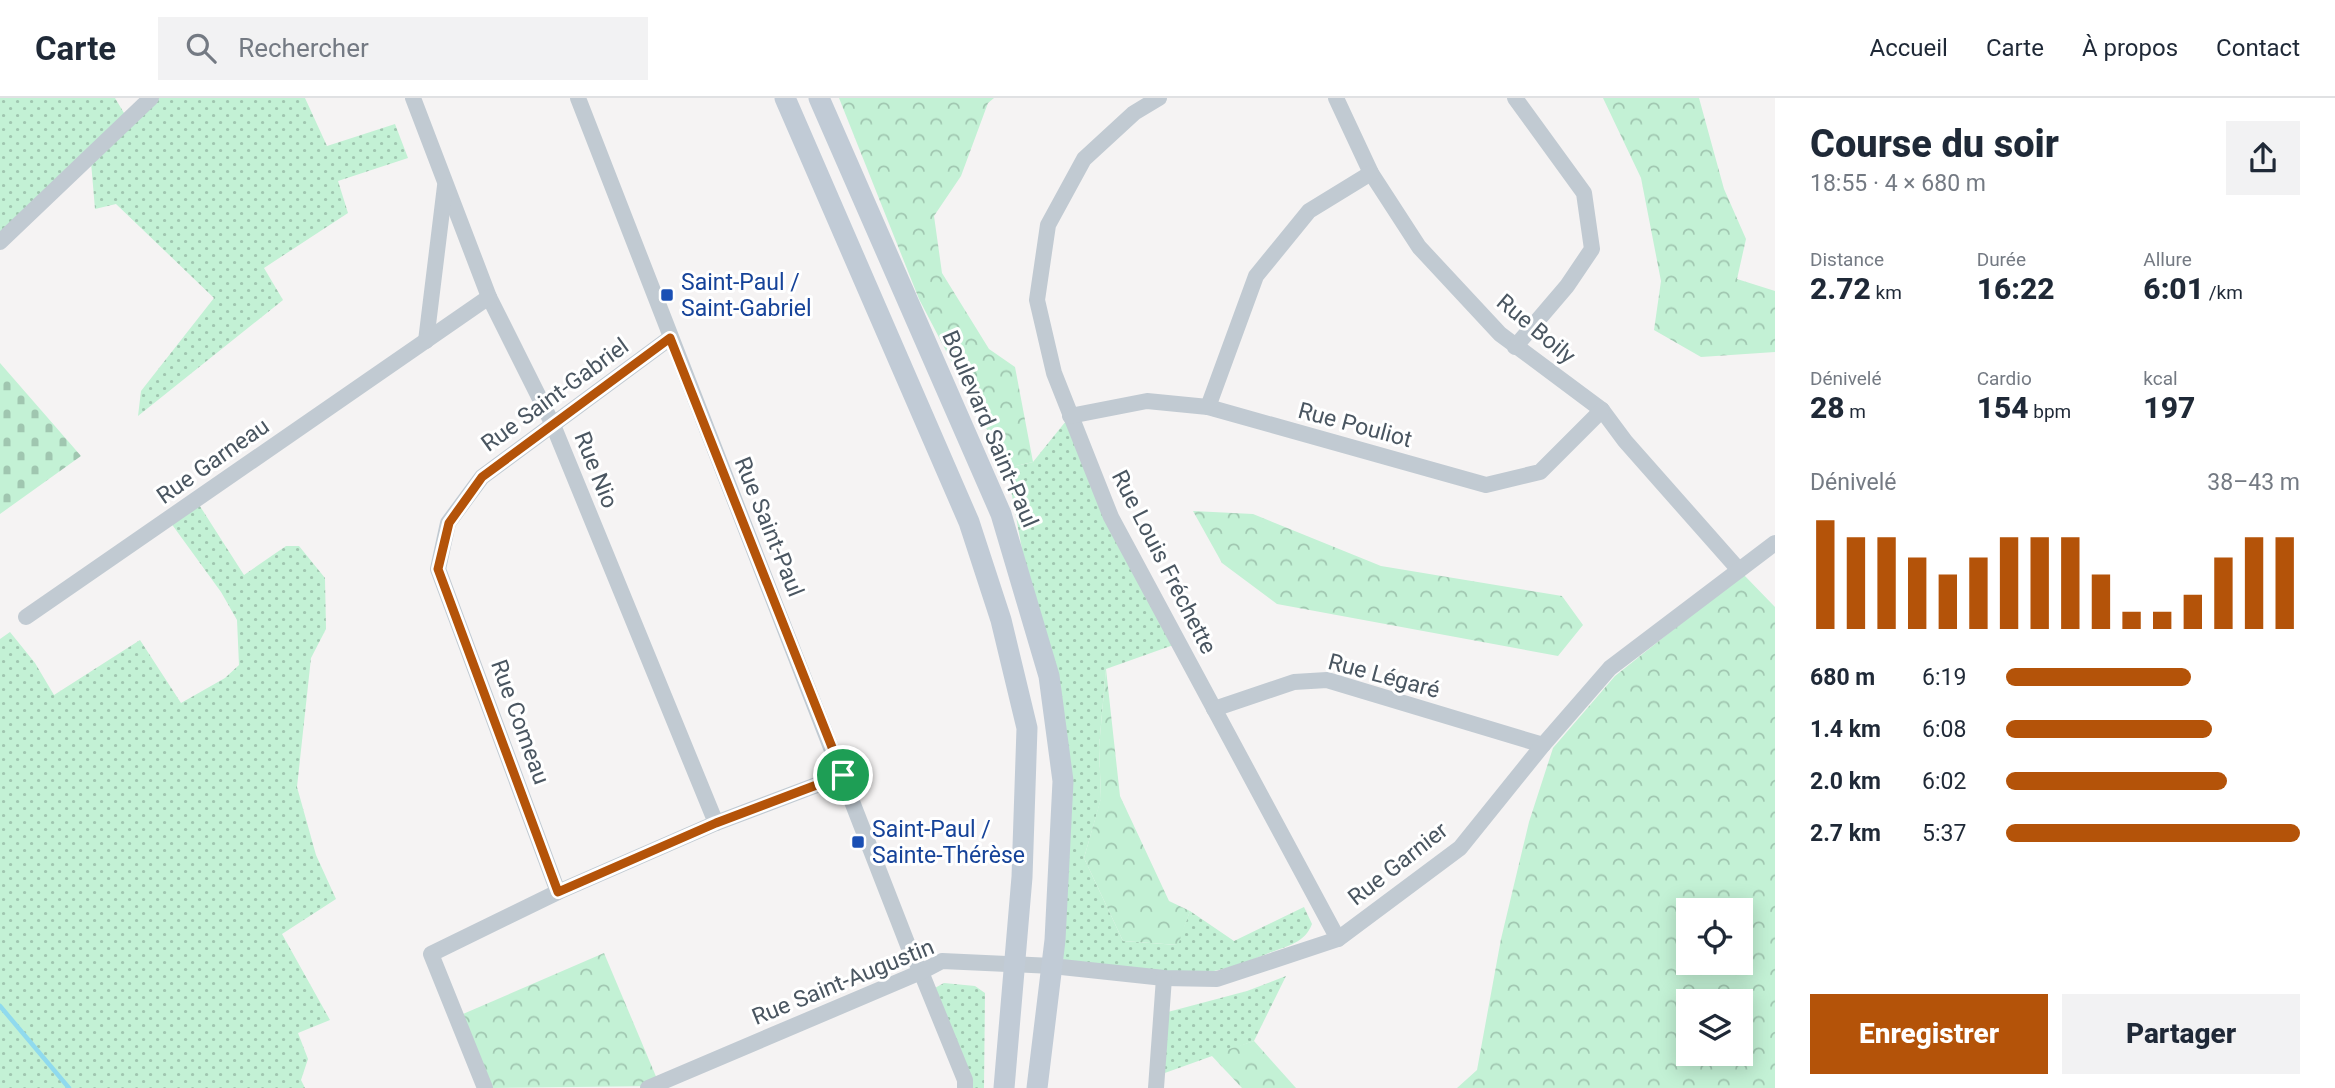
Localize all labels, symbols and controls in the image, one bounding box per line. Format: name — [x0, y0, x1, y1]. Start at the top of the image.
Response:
search box — [158, 17, 648, 80]
text: Carte — [35, 29, 116, 68]
icon: search — [182, 29, 220, 67]
text: Rechercher — [238, 33, 369, 63]
text: Accueil — [1869, 34, 1948, 62]
text: Carte — [1986, 34, 2044, 62]
text: À propos — [2082, 34, 2178, 62]
text: Contact — [2216, 34, 2300, 62]
button: share — [2226, 121, 2300, 195]
text: Course du soir — [1810, 122, 2059, 166]
text: 18:55 · 4 × 680 m — [1810, 170, 1986, 197]
text: Distance — [1810, 248, 1884, 271]
text: Durée — [1977, 248, 2026, 271]
text: Allure — [2143, 248, 2192, 271]
place label: Saint-Paul / Saint-Gabriel — [681, 269, 812, 322]
text: 2.72 — [1810, 271, 1871, 306]
text: 16:22 — [1977, 271, 2055, 306]
text: 6:01 — [2143, 271, 2204, 306]
text: km — [1871, 281, 1902, 304]
text: /km — [2204, 281, 2243, 304]
marker: Saint-Paul / Saint-Gabriel — [659, 287, 675, 303]
street label: Rue Boily — [1491, 288, 1581, 370]
street label: Boulevard Saint-Paul — [936, 327, 1044, 531]
street label: Rue Saint-Gabriel — [476, 333, 634, 457]
text: Dénivelé — [1810, 367, 1882, 390]
text: Cardio — [1977, 367, 2032, 390]
text: kcal — [2143, 367, 2178, 390]
text: 28 — [1810, 390, 1845, 425]
text: 154 — [1977, 390, 2029, 425]
text: 197 — [2143, 390, 2195, 425]
street label: Rue Pouliot — [1295, 397, 1415, 453]
text: m — [1845, 400, 1866, 423]
text: bpm — [2029, 400, 2071, 423]
street label: Rue Garneau — [152, 412, 274, 510]
street label: Rue Nio — [569, 428, 623, 512]
street label: Rue Saint-Paul — [729, 453, 809, 601]
street label: Rue Louis Fréchette — [1106, 466, 1222, 658]
text: Dénivelé — [1810, 469, 1897, 496]
text: 38–43 m — [2207, 469, 2300, 496]
street label: Rue Légaré — [1325, 648, 1443, 704]
street label: Rue Comeau — [485, 656, 555, 788]
text: 680 m — [1810, 664, 1875, 691]
text: 6:19 — [1922, 664, 1966, 691]
text: 1.4 km — [1810, 716, 1881, 743]
text: 6:08 — [1922, 716, 1966, 743]
pin — [813, 745, 873, 805]
icon: arrive — [824, 756, 862, 794]
text: 2.0 km — [1810, 768, 1881, 795]
text: 6:02 — [1922, 768, 1966, 795]
place label: Saint-Paul / Sainte-Thérèse — [872, 816, 1025, 869]
street label: Rue Garnier — [1343, 817, 1453, 911]
text: 2.7 km — [1810, 820, 1881, 847]
text: 5:37 — [1922, 820, 1966, 847]
marker: Saint-Paul / Sainte-Thérèse — [850, 834, 866, 850]
map controls — [1676, 898, 1753, 1066]
button: locate — [1676, 898, 1753, 975]
street label: Rue Saint-Augustin — [748, 933, 938, 1031]
button: layers — [1676, 989, 1753, 1066]
button: Enregistrer — [1810, 994, 2048, 1074]
button: Partager — [2062, 994, 2300, 1074]

